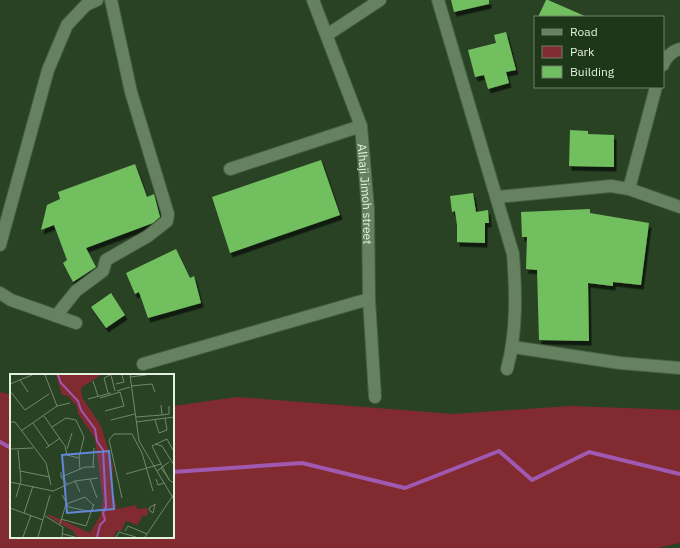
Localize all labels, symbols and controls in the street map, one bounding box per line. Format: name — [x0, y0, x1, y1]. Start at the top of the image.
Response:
legend — [534, 16, 664, 88]
text: Road — [570, 24, 598, 39]
text: Park — [570, 44, 595, 59]
text: Building — [570, 64, 615, 79]
street label: Alhaji Jimoh street — [355, 143, 376, 244]
inset map — [10, 374, 174, 538]

